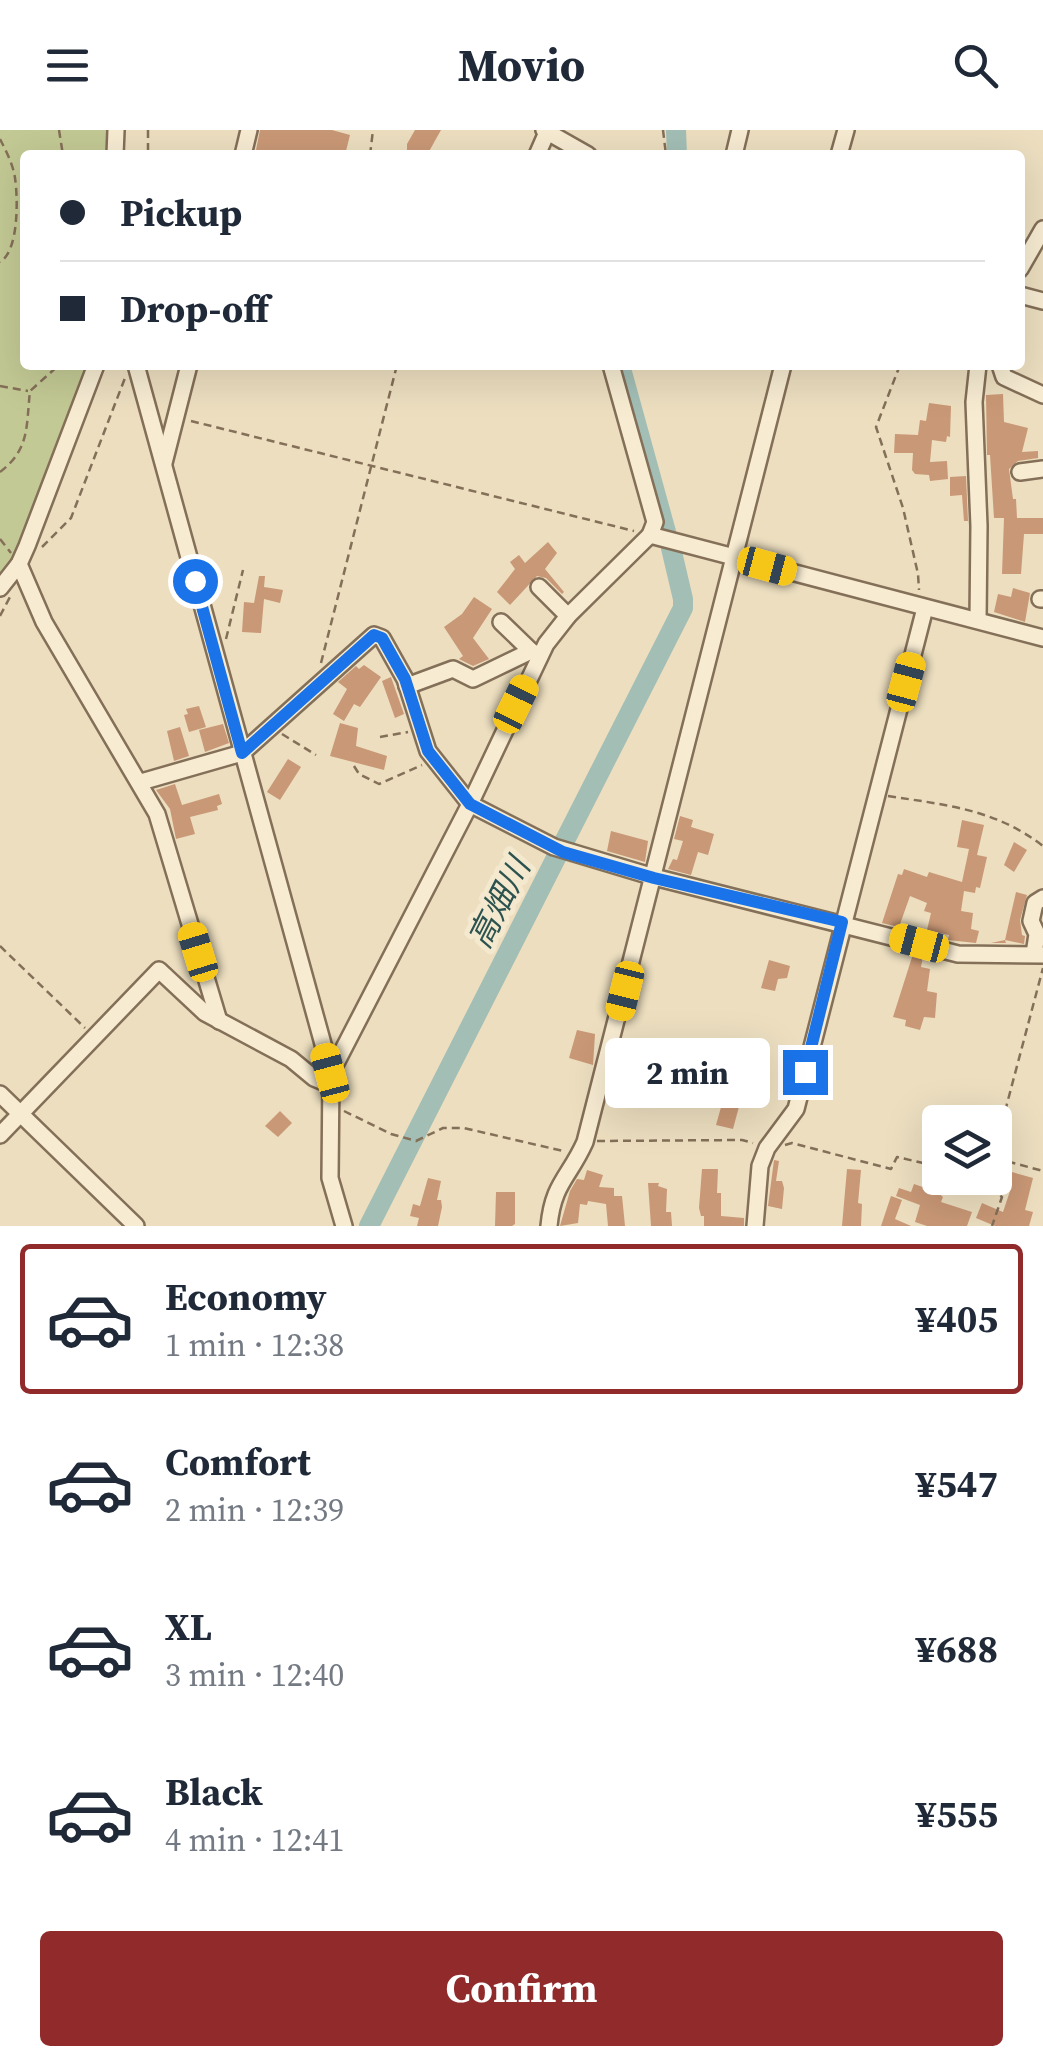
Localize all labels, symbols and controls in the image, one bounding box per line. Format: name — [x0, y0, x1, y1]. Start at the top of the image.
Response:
text: Movio — [458, 34, 585, 96]
icon: menu — [40, 38, 95, 93]
icon: search — [948, 38, 1003, 93]
text: Pickup — [120, 187, 242, 239]
text: Drop-off — [120, 283, 269, 335]
car — [734, 544, 800, 588]
route start — [173, 559, 218, 604]
car — [884, 649, 928, 715]
car — [489, 670, 543, 738]
water label: 高畑川 — [458, 848, 542, 956]
car — [175, 919, 221, 985]
car — [886, 921, 952, 965]
car — [603, 958, 647, 1024]
callout: 2 min — [605, 1037, 770, 1107]
car — [308, 1040, 352, 1106]
route end — [783, 1050, 828, 1095]
text: 2 min — [646, 1051, 729, 1095]
map controls — [922, 1105, 1012, 1195]
button: layers — [922, 1105, 1012, 1195]
text: Economy — [165, 1271, 327, 1323]
icon: car — [45, 1274, 135, 1364]
text: ¥405 — [916, 1293, 998, 1345]
text: 1 min · 12:38 — [165, 1323, 344, 1367]
text: Comfort — [165, 1436, 311, 1488]
icon: car — [45, 1439, 135, 1529]
text: ¥547 — [916, 1458, 998, 1510]
text: 2 min · 12:39 — [165, 1488, 344, 1532]
text: XL — [165, 1601, 212, 1653]
icon: car — [45, 1604, 135, 1694]
text: ¥688 — [916, 1623, 998, 1675]
text: 3 min · 12:40 — [165, 1653, 344, 1697]
text: Black — [165, 1766, 263, 1818]
icon: car — [45, 1769, 135, 1859]
text: ¥555 — [916, 1788, 998, 1840]
text: 4 min · 12:41 — [165, 1818, 344, 1862]
button: Confirm — [40, 1931, 1003, 2046]

